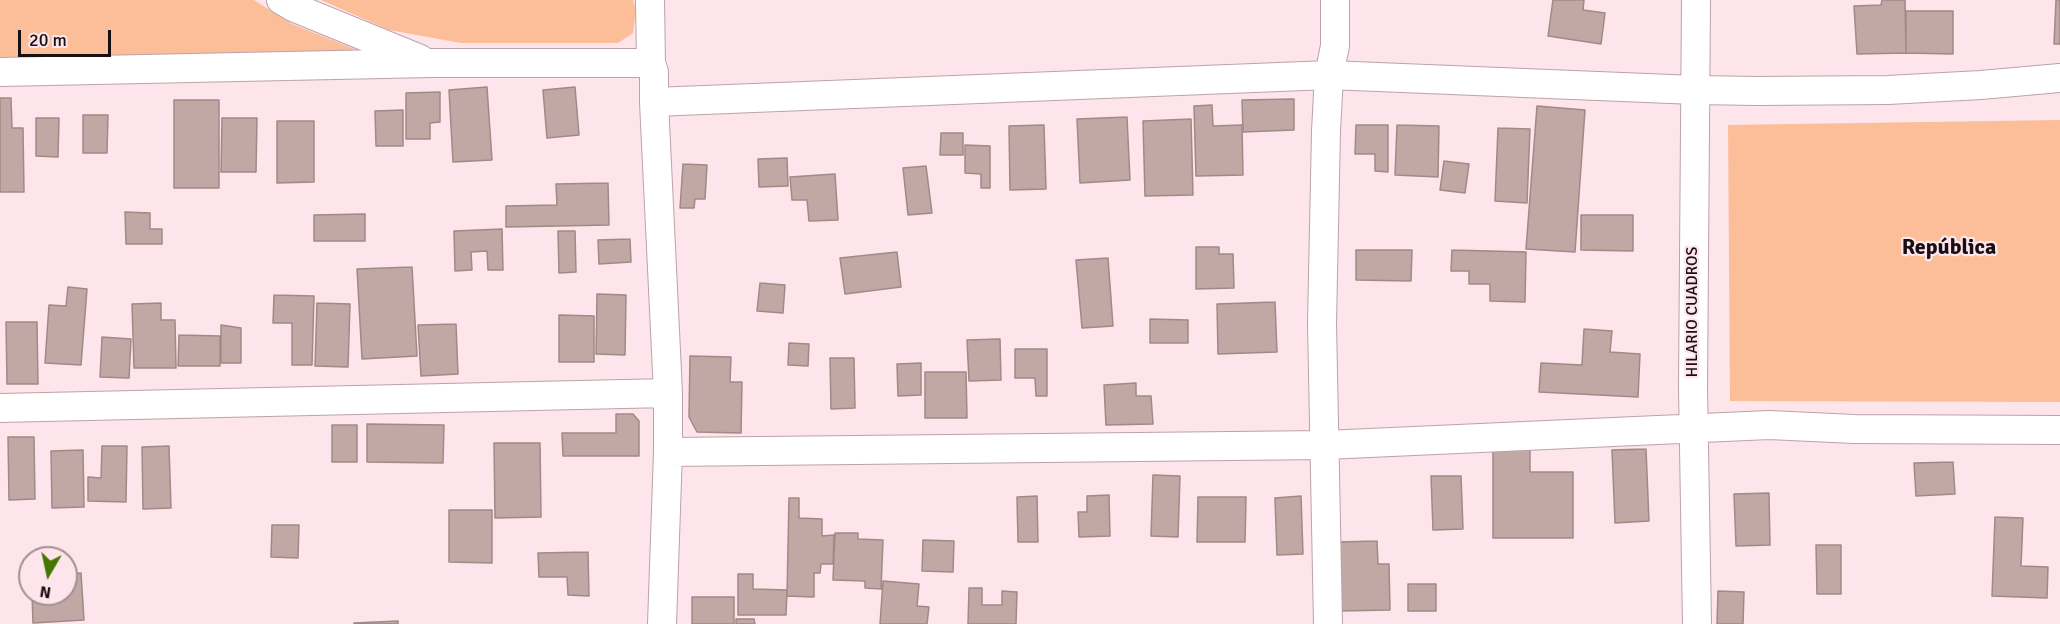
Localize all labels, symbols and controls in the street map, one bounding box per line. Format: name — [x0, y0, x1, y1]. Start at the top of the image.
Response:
scale bar — [21, 18, 114, 56]
text: 20 m — [29, 29, 67, 51]
district label: República — [1902, 235, 1996, 261]
street label: HILARIO CUADROS — [1683, 247, 1703, 377]
north arrow — [18, 546, 78, 606]
text: N — [38, 581, 53, 603]

